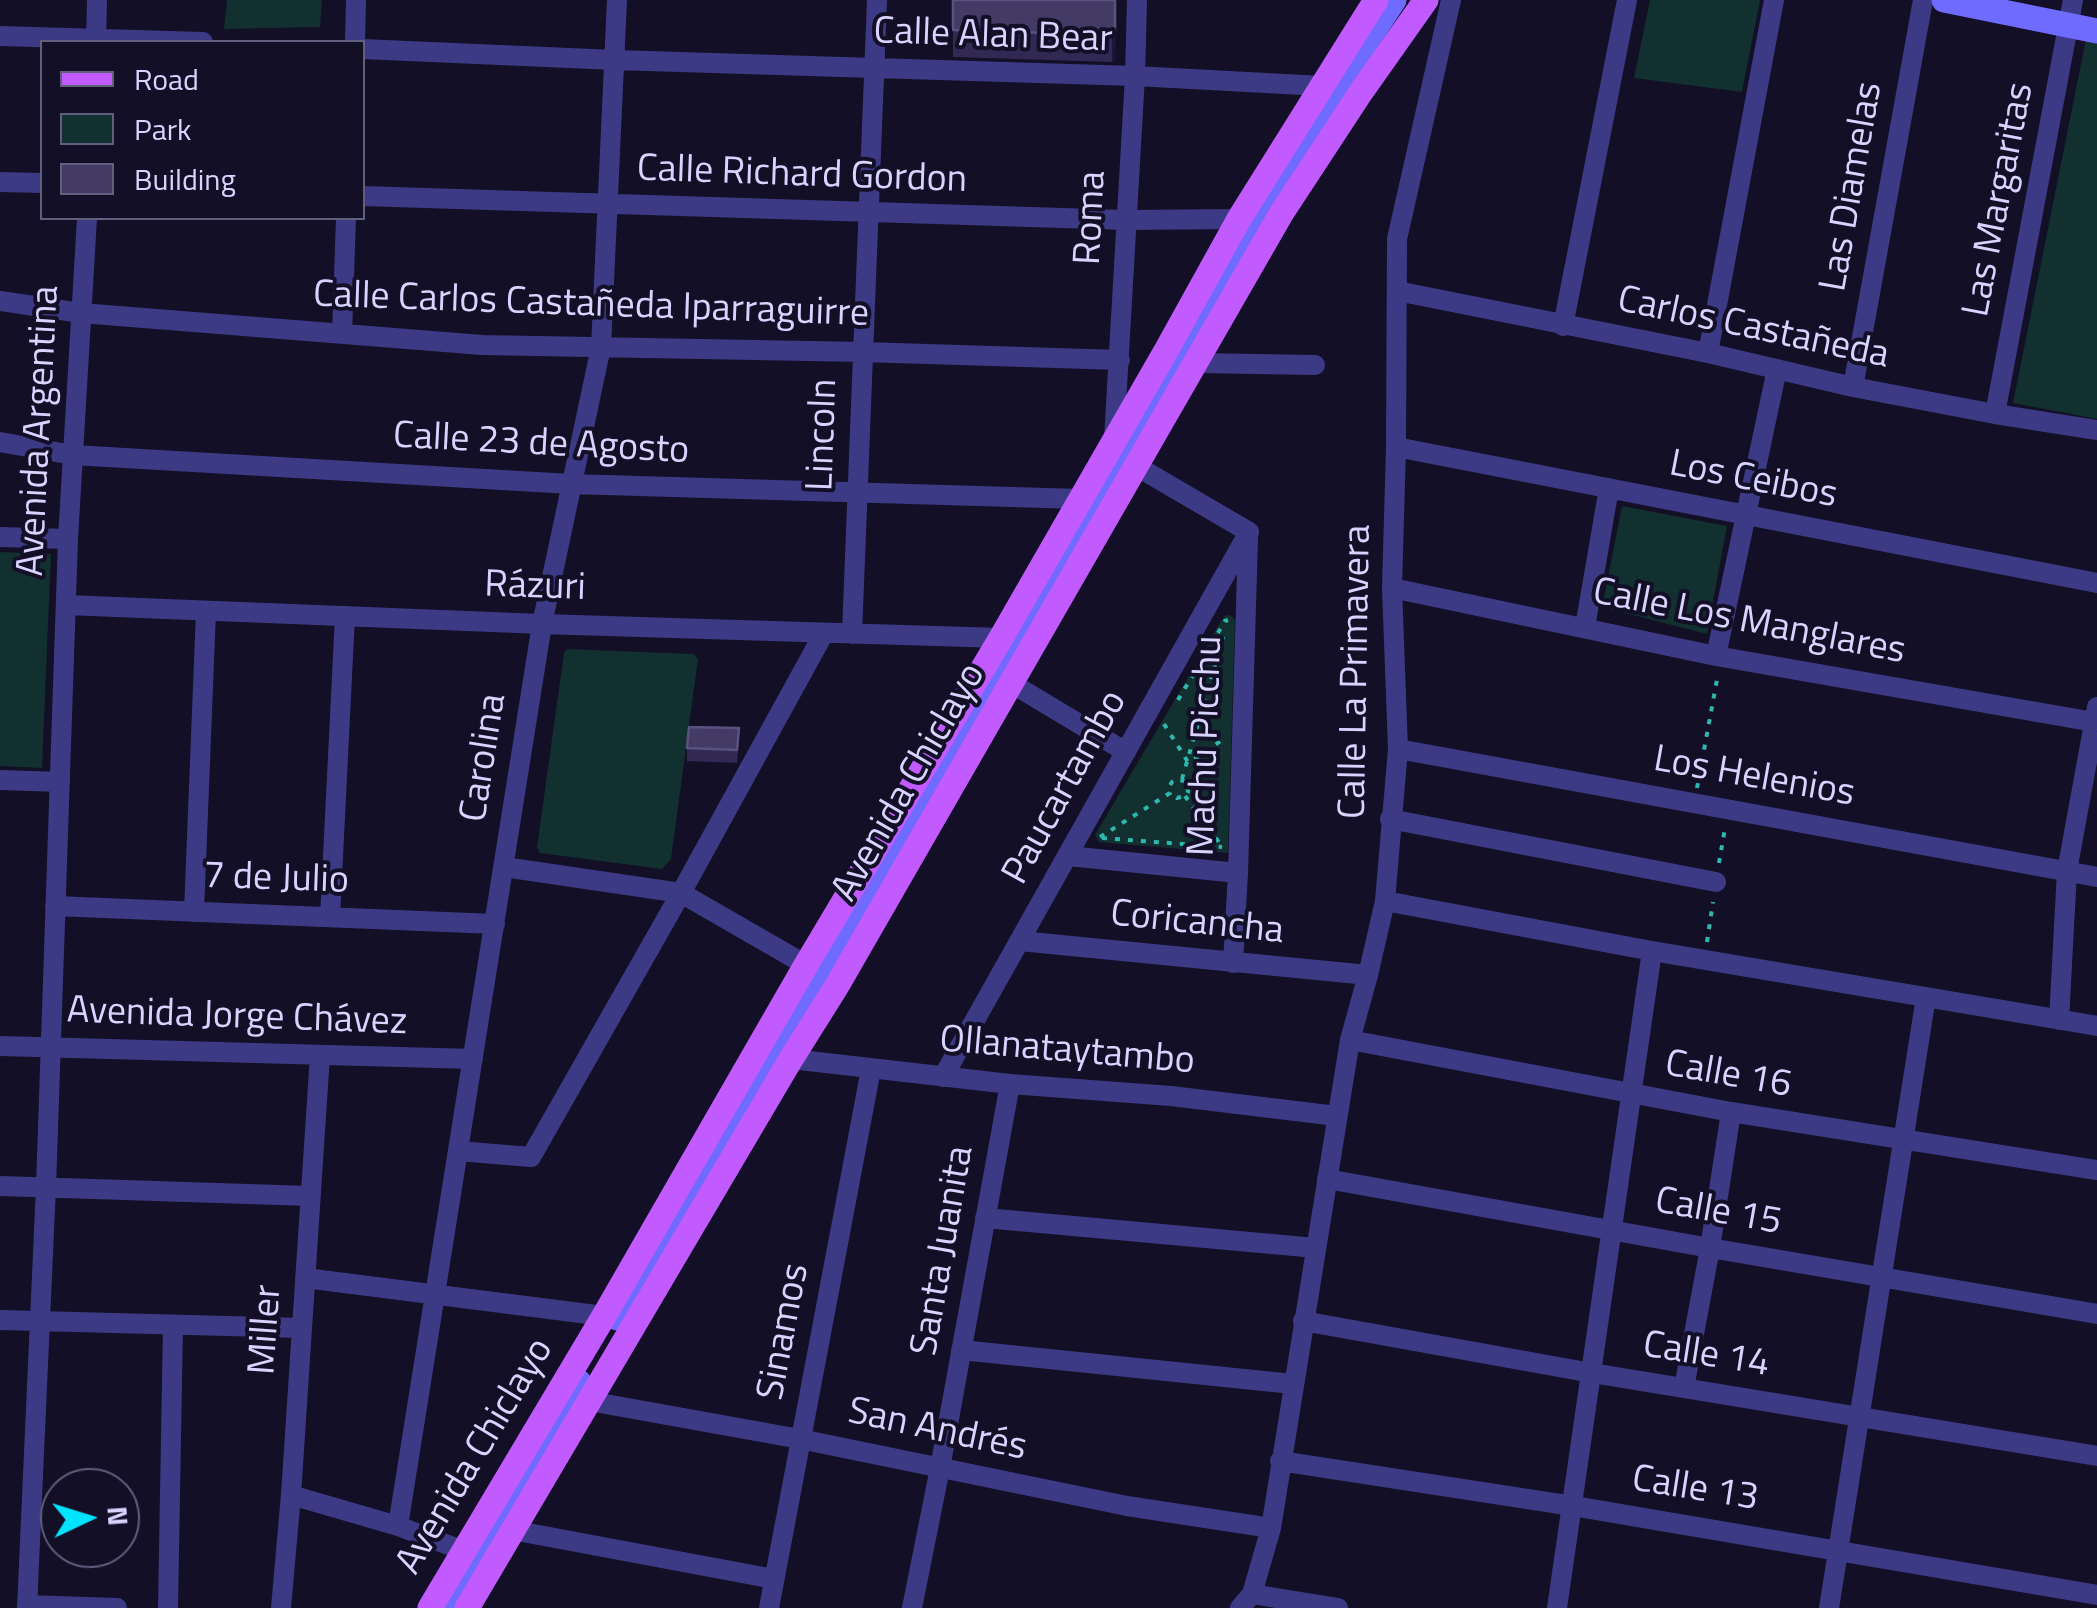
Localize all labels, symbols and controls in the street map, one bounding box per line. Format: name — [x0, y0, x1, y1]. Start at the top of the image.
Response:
street label: Calle Alan Bear — [873, 10, 1113, 64]
legend — [40, 40, 365, 220]
text: Road — [134, 56, 199, 102]
street label: Las Diamelas — [1812, 79, 1894, 295]
street label: Las Margaritas — [1955, 79, 2045, 321]
text: Park — [134, 106, 191, 152]
street label: Calle Richard Gordon — [636, 147, 968, 205]
text: Building — [134, 156, 236, 202]
street label: Roma — [1067, 170, 1117, 266]
street label: Calle Carlos Castañeda Iparraguirre — [312, 274, 870, 338]
street label: Carlos Castañeda — [1613, 278, 1893, 380]
street label: Avenida Argentina — [10, 285, 70, 577]
street label: Lincoln — [799, 378, 849, 492]
street label: Calle 23 de Agosto — [392, 414, 690, 476]
street label: Los Ceibos — [1665, 442, 1841, 520]
street label: Calle La Primavera — [1332, 524, 1382, 820]
street label: Rázuri — [484, 563, 586, 613]
street label: Calle Los Manglares — [1589, 570, 1909, 676]
street label: Machu Picchu — [1180, 635, 1234, 857]
street label: Avenida Chiclayo — [824, 656, 996, 910]
street label: Paucartambo — [994, 683, 1138, 893]
street label: Carolina — [452, 691, 518, 825]
street label: Los Helenios — [1650, 738, 1858, 818]
street label: 7 de Julio — [202, 855, 350, 905]
street label: Coricancha — [1108, 892, 1286, 956]
street label: Avenida Jorge Chávez — [66, 989, 408, 1047]
street label: Ollanataytambo — [938, 1018, 1196, 1086]
street label: Calle 16 — [1661, 1042, 1795, 1110]
street label: Santa Juanita — [903, 1143, 985, 1359]
street label: Calle 15 — [1651, 1179, 1785, 1247]
street label: Sinamos — [749, 1260, 821, 1404]
street label: Miller — [241, 1283, 293, 1377]
street label: Calle 14 — [1640, 1324, 1772, 1388]
street label: Avenida Chiclayo — [388, 1331, 564, 1583]
street label: San Andrés — [844, 1390, 1030, 1472]
street label: Calle 13 — [1629, 1458, 1761, 1522]
north arrow — [40, 1468, 140, 1568]
text: N — [96, 1505, 141, 1527]

